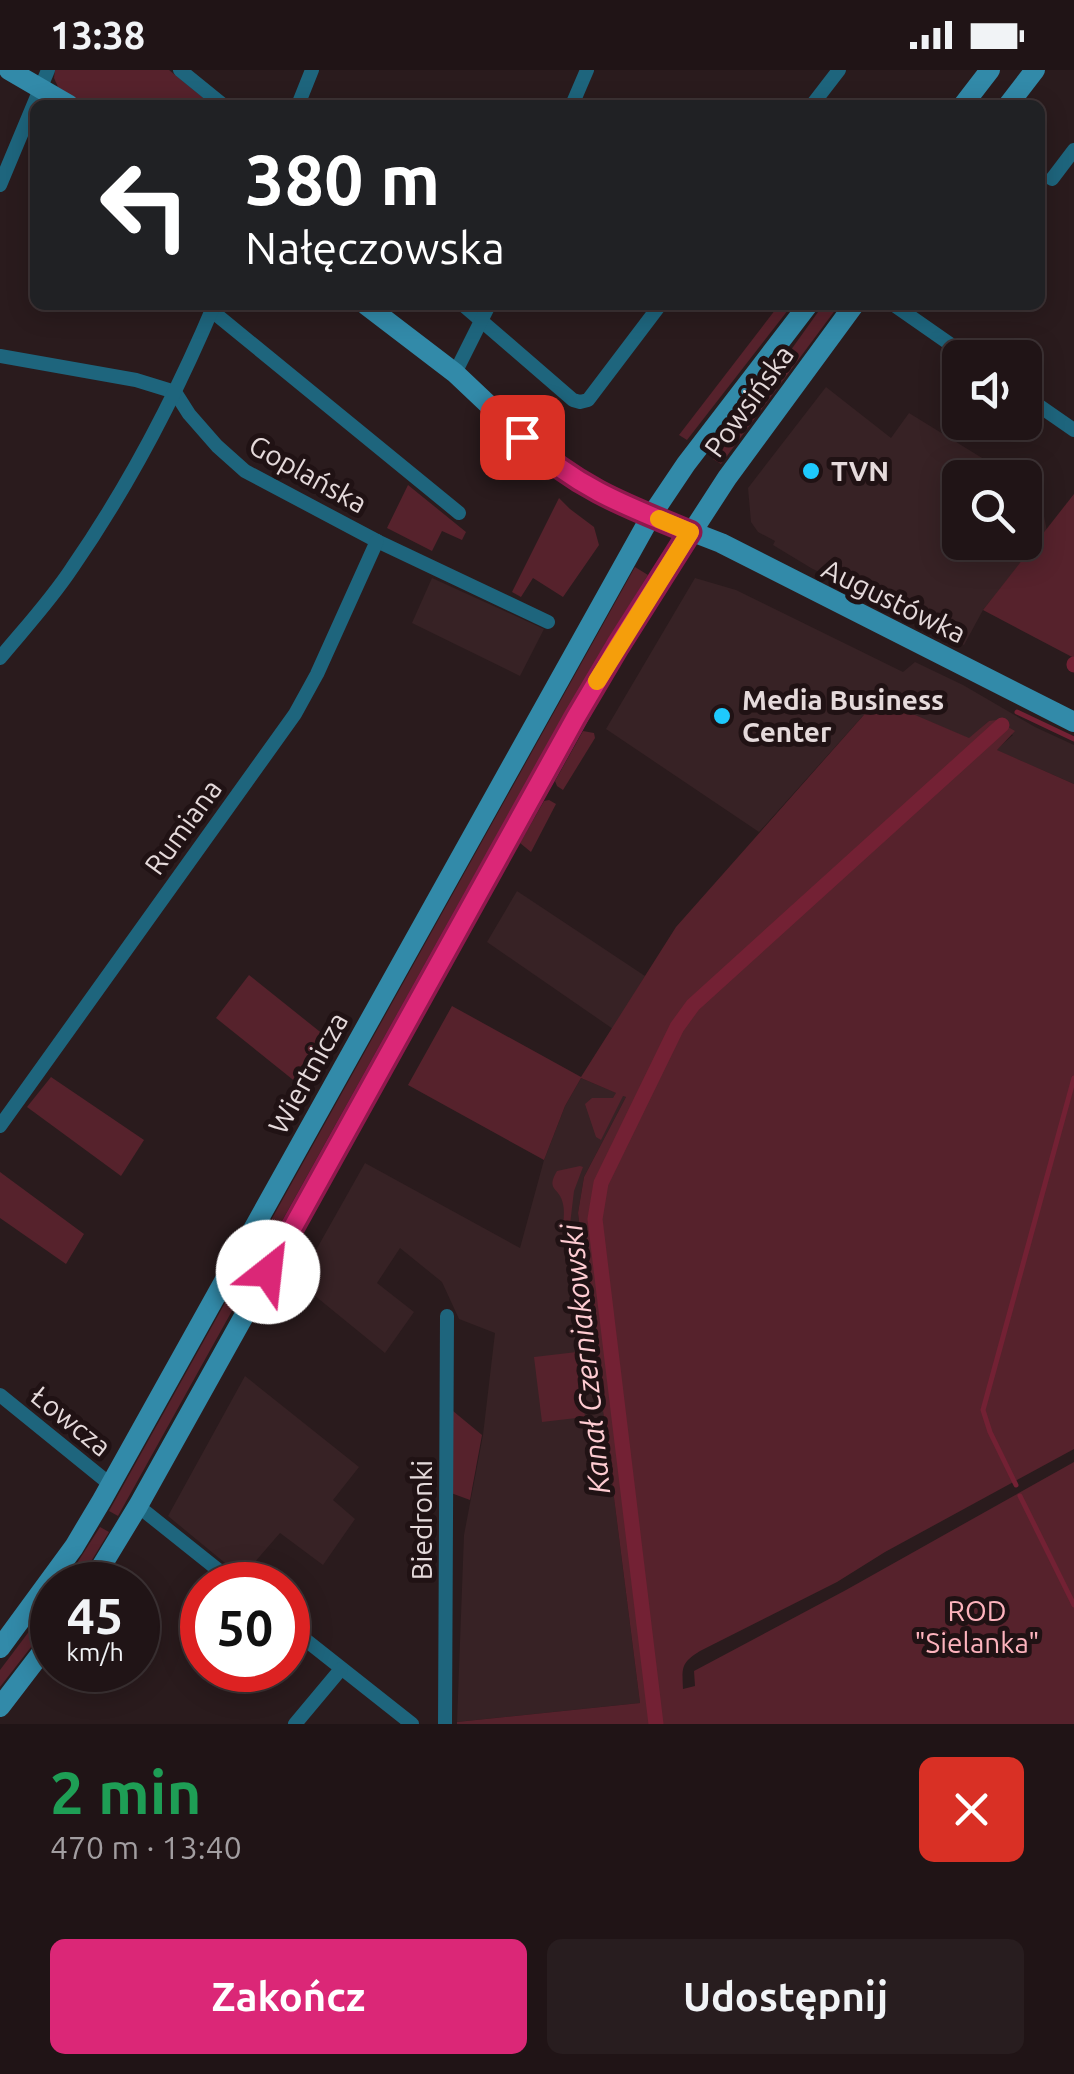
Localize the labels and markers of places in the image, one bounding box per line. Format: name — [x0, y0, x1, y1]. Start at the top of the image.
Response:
pin — [480, 395, 565, 480]
place label: TVN — [831, 455, 889, 486]
marker: TVN — [800, 460, 822, 482]
place label: Media Business Center — [742, 684, 944, 747]
marker: Media Business Center — [711, 705, 733, 727]

